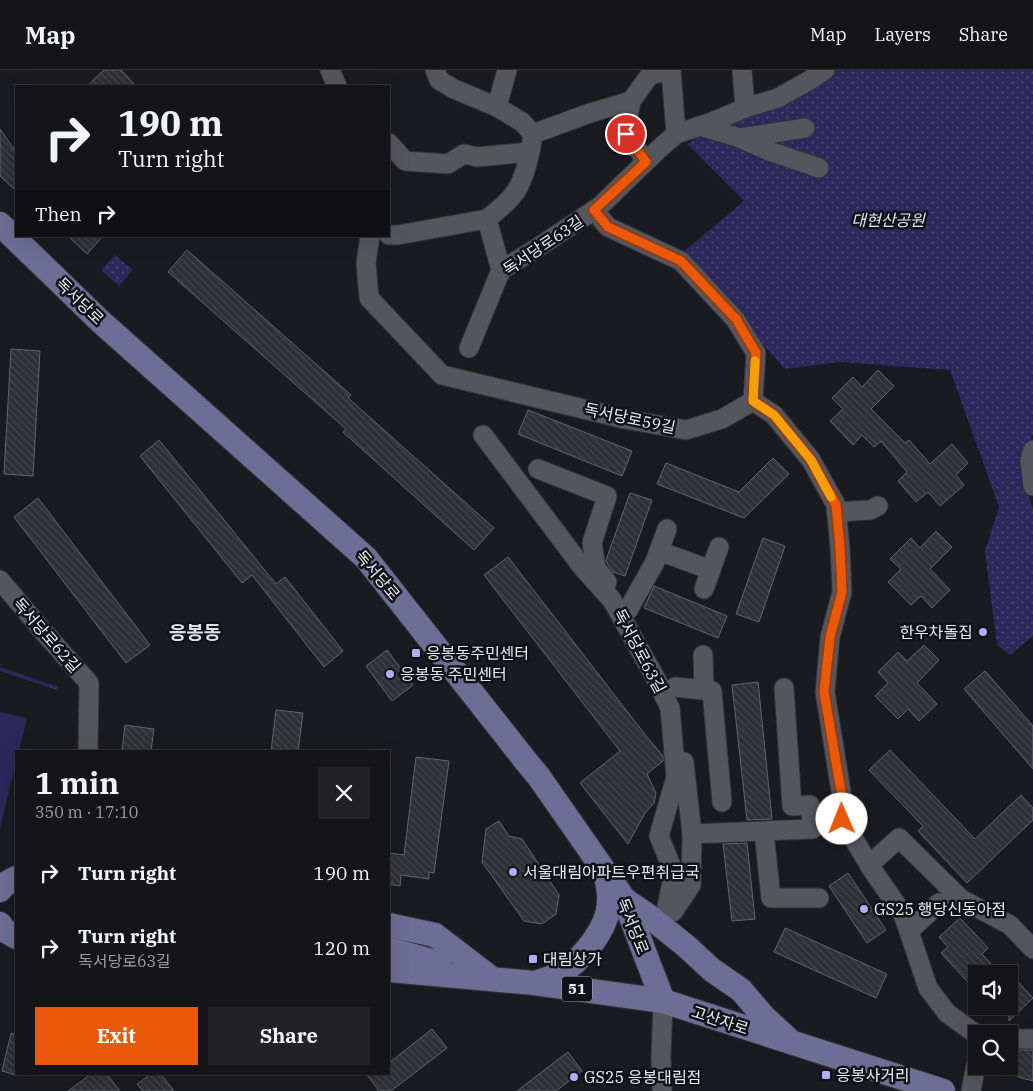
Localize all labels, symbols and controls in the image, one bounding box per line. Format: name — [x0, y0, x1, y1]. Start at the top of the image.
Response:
text: Map — [25, 19, 75, 51]
text: Map — [810, 23, 847, 46]
text: Layers — [875, 23, 931, 46]
text: Share — [959, 23, 1008, 46]
text: 190 m — [118, 100, 223, 146]
icon: right — [35, 105, 100, 170]
pin — [605, 113, 647, 155]
icon: arrive — [612, 120, 640, 148]
text: Turn right — [118, 144, 225, 173]
icon: right — [92, 200, 120, 228]
text: Then — [35, 202, 82, 226]
park label: 대현산공원 — [851, 210, 926, 230]
street label: 독서당로63길 — [499, 211, 587, 279]
street label: 독서당로 — [52, 273, 108, 329]
street label: 독서당로59길 — [583, 399, 677, 437]
street label: 독서당로 — [351, 546, 405, 604]
street label: 독서당로62길 — [9, 593, 85, 677]
street label: 독서당로63길 — [609, 605, 671, 697]
district label: 응봉동 — [169, 620, 221, 644]
place label: 한우차돌집 — [899, 622, 973, 642]
marker: 한우차돌집 — [977, 626, 989, 638]
place label: 응봉동주민센터 — [426, 643, 529, 663]
marker: 응봉동주민센터 — [410, 647, 422, 659]
place label: 응봉동 주민센터 — [400, 664, 507, 684]
marker: 응봉동 주민센터 — [384, 668, 396, 680]
text: 1 min — [35, 763, 119, 802]
button: close — [318, 767, 370, 819]
position arrow — [815, 792, 867, 844]
text: 350 m · 17:10 — [35, 802, 138, 822]
icon: right — [35, 859, 63, 887]
text: Turn right — [78, 861, 176, 885]
text: 190 m — [313, 861, 370, 885]
place label: 서울대림아파트우편취급국 — [523, 862, 700, 882]
marker: 서울대림아파트우편취급국 — [507, 866, 519, 878]
street label: 독서당로 — [613, 895, 653, 957]
place label: GS25 행당신동아점 — [874, 899, 1006, 919]
marker: GS25 행당신동아점 — [858, 903, 870, 915]
text: Turn right — [78, 924, 176, 948]
icon: right — [35, 934, 63, 962]
text: 120 m — [313, 936, 370, 960]
place label: 대림상가 — [543, 949, 602, 969]
text: 독서당로63길 — [78, 951, 171, 971]
marker: 대림상가 — [527, 953, 539, 965]
map controls — [968, 965, 1018, 1075]
button: sound — [968, 965, 1018, 1015]
road number: 51 — [562, 976, 592, 1002]
street label: 고산자로 — [689, 1001, 751, 1039]
button: Exit — [35, 1007, 198, 1065]
button: Share — [208, 1007, 370, 1065]
button: search — [968, 1025, 1018, 1075]
place label: 응봉사거리 — [836, 1065, 910, 1085]
place label: GS25 응봉대림점 — [584, 1067, 701, 1087]
marker: 응봉사거리 — [820, 1069, 832, 1081]
marker: GS25 응봉대림점 — [568, 1071, 580, 1083]

